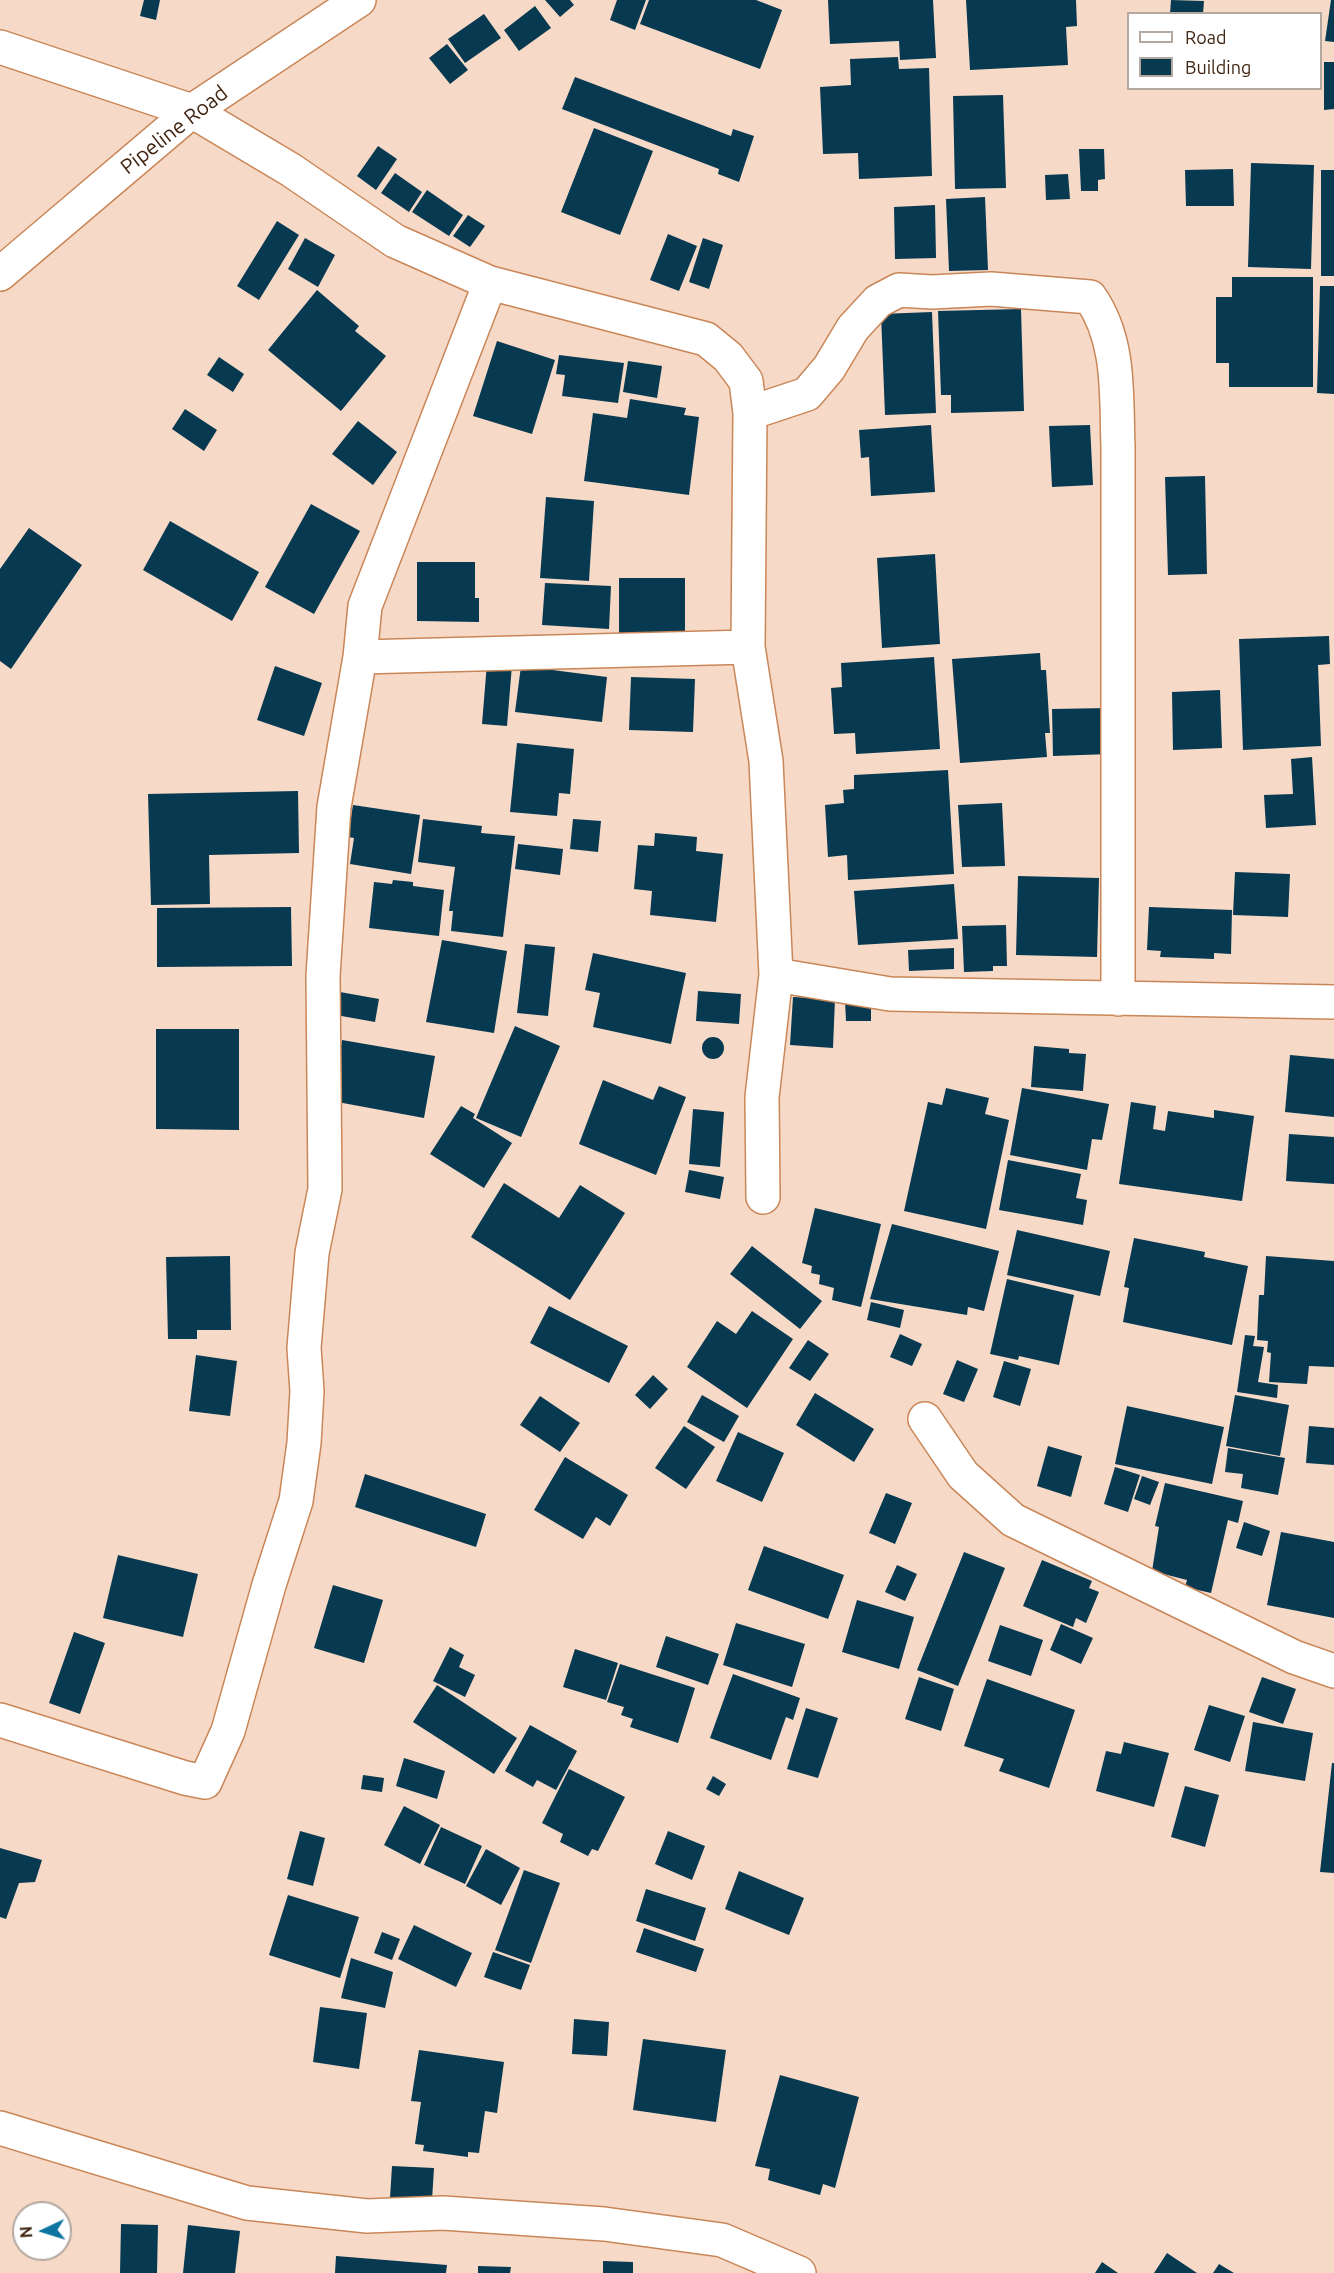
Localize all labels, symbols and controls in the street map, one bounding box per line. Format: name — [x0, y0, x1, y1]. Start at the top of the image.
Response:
legend — [1127, 12, 1322, 90]
text: Road — [1185, 27, 1227, 47]
text: Building — [1185, 57, 1251, 77]
street label: Pipeline Road — [115, 80, 233, 180]
north arrow — [12, 2201, 72, 2261]
text: N — [17, 2226, 35, 2239]

